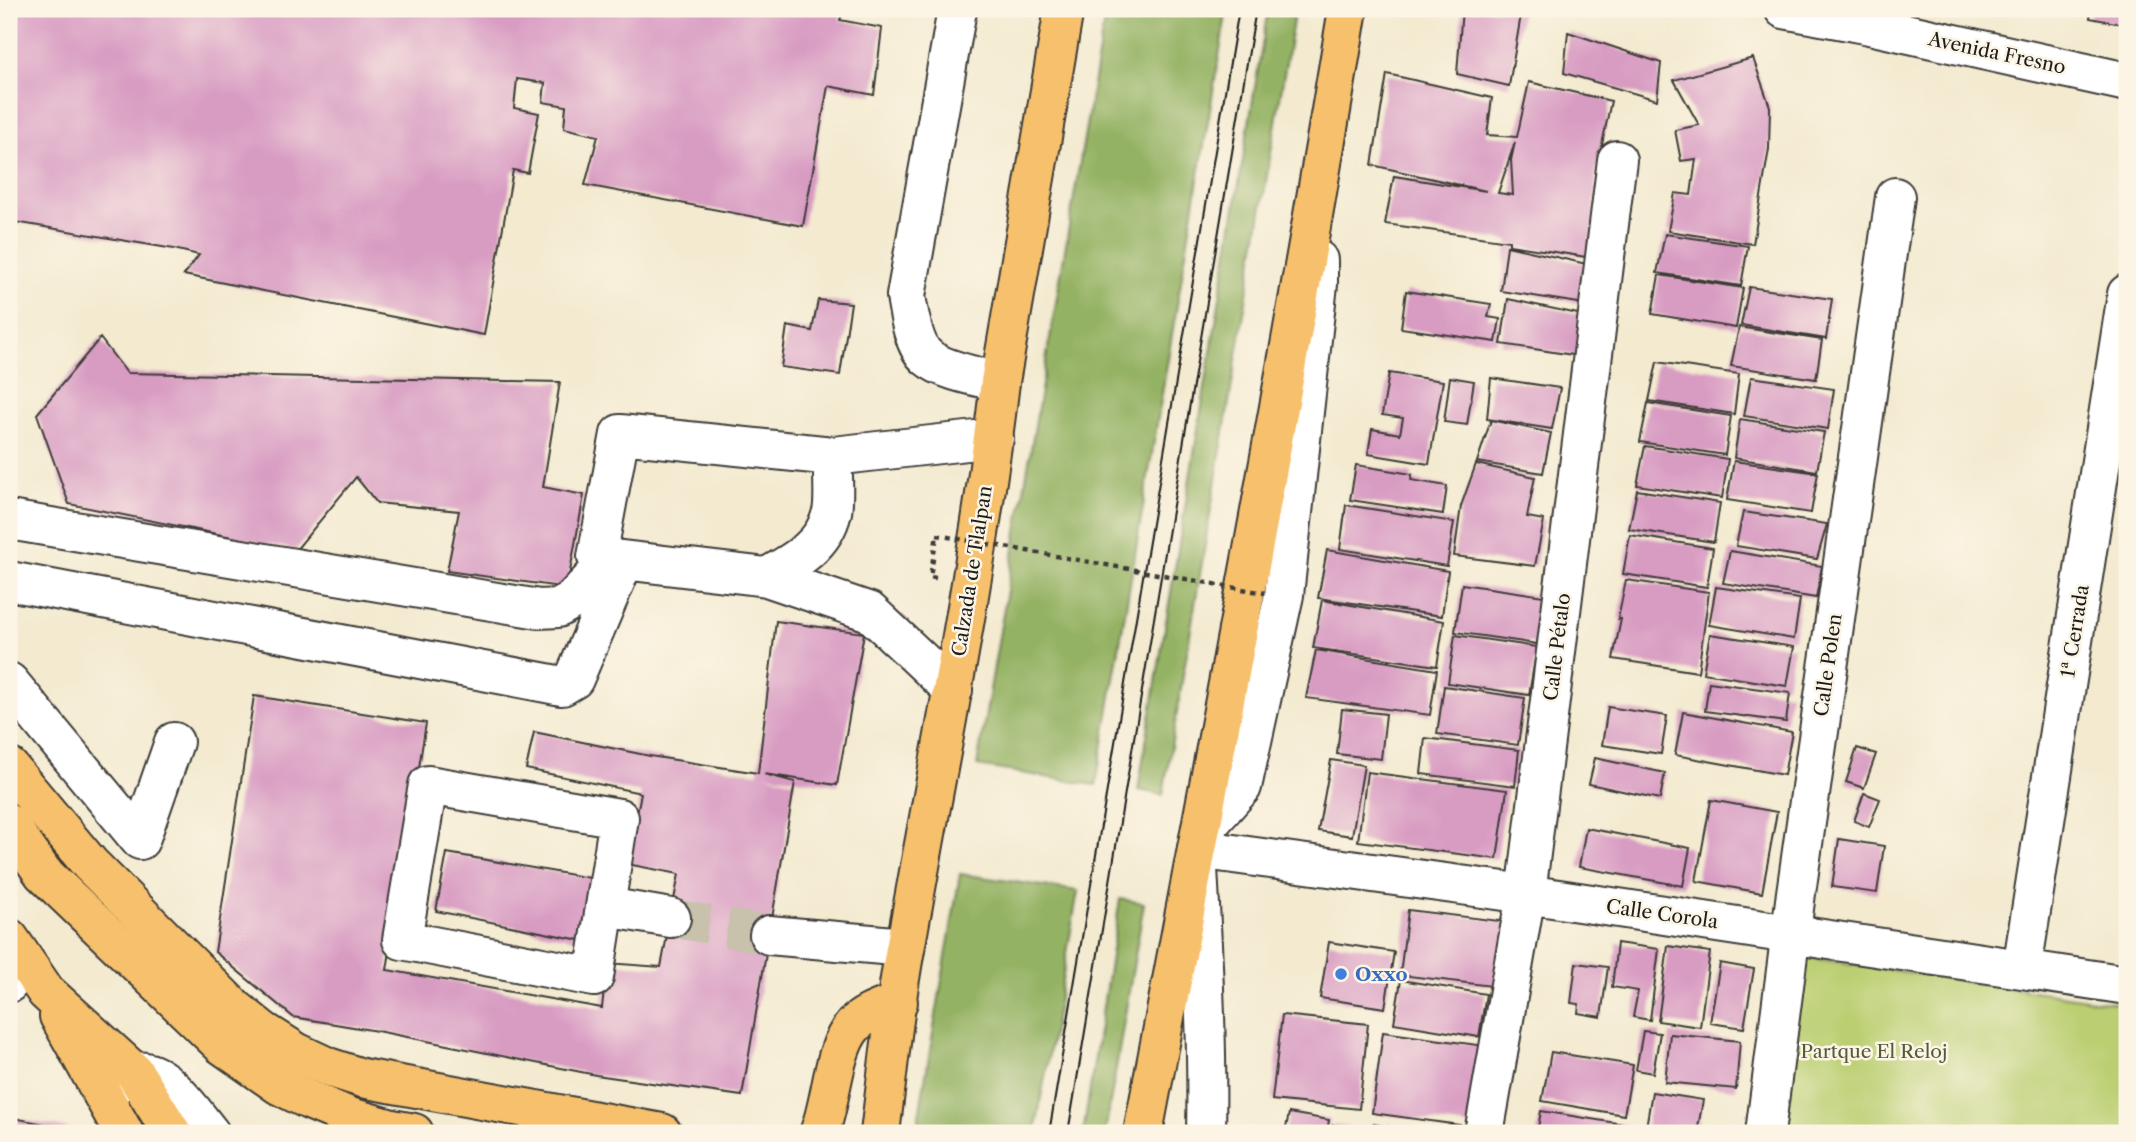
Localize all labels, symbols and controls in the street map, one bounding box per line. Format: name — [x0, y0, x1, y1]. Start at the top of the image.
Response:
street label: Avenida Fresno — [1925, 27, 2068, 79]
street label: Calzada de Tlalpan — [947, 484, 997, 658]
street label: 1ª Cerrada — [2056, 583, 2094, 679]
street label: Calle Pétalo — [1539, 592, 1575, 702]
street label: Calle Polen — [1809, 612, 1847, 718]
street label: Calle Corola — [1604, 895, 1720, 933]
place label: Oxxo — [1355, 963, 1407, 986]
marker: Oxxo — [1333, 966, 1349, 982]
park label: Partque El Reloj — [1801, 1040, 1947, 1063]

